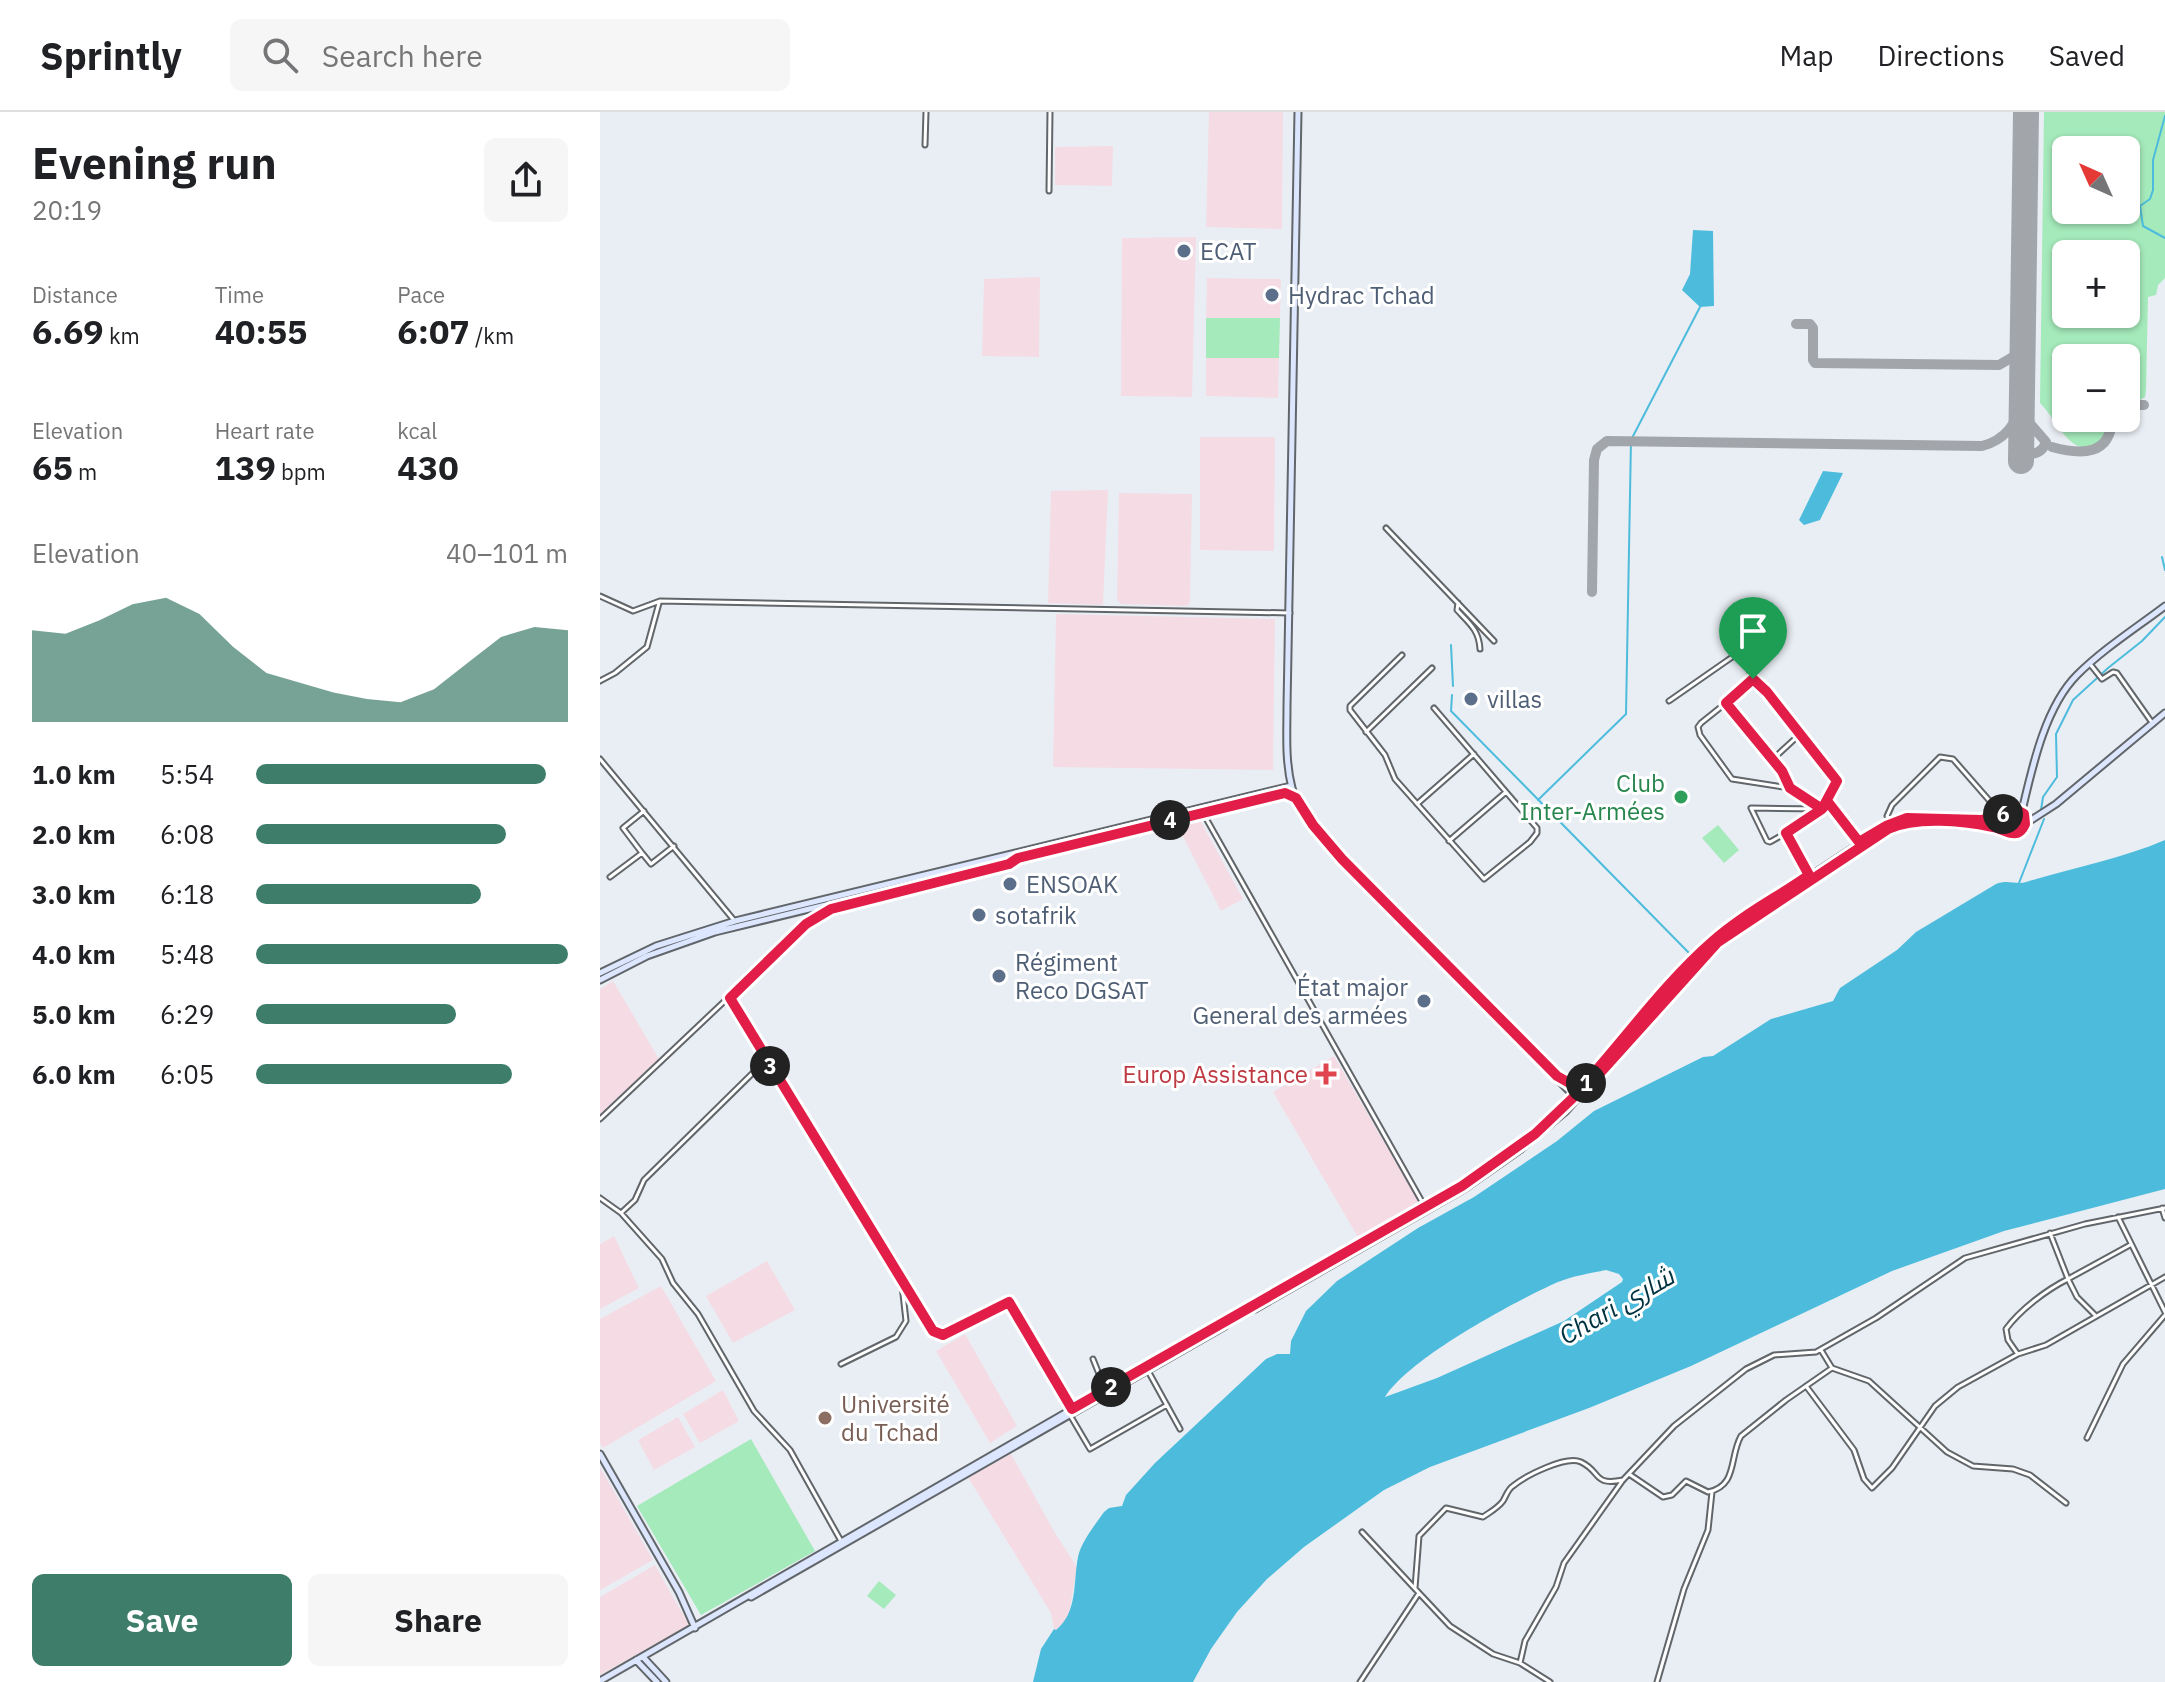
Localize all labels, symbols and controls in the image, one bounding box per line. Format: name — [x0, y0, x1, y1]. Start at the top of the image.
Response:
search box — [230, 19, 790, 91]
text: Sprintly — [40, 31, 182, 80]
icon: search — [258, 33, 302, 77]
text: Search here — [322, 36, 483, 75]
text: Map — [1779, 37, 1833, 74]
text: Directions — [1877, 37, 2005, 74]
text: Saved — [2049, 37, 2125, 74]
text: Evening run — [32, 134, 277, 191]
north arrow — [2052, 136, 2140, 224]
map controls — [2052, 136, 2140, 432]
button: share — [484, 138, 568, 222]
text: 20:19 — [32, 193, 102, 227]
place label: ECAT — [1200, 235, 1257, 267]
button: + — [2052, 240, 2140, 328]
marker: ECAT — [1175, 242, 1193, 260]
place label: Hydrac Tchad — [1288, 279, 1435, 311]
text: Distance — [32, 280, 118, 309]
text: Time — [215, 280, 264, 309]
text: Pace — [397, 280, 445, 309]
marker: Hydrac Tchad — [1263, 286, 1281, 304]
text: 6.69 — [32, 309, 104, 353]
text: 40:55 — [215, 309, 307, 353]
text: 6:07 — [397, 309, 470, 353]
text: km — [104, 321, 140, 350]
text: /km — [470, 321, 514, 350]
button: − — [2052, 344, 2140, 432]
text: Elevation — [32, 416, 123, 445]
text: Heart rate — [215, 416, 315, 445]
text: kcal — [397, 416, 437, 445]
text: 65 — [32, 445, 73, 489]
text: 139 — [215, 445, 276, 489]
text: 430 — [397, 445, 459, 489]
text: m — [73, 457, 97, 486]
text: bpm — [276, 457, 326, 486]
text: Elevation — [32, 536, 140, 570]
text: 40–101 m — [446, 536, 568, 570]
pin — [1719, 597, 1787, 679]
icon: arrive — [1731, 609, 1775, 653]
place label: villas — [1487, 683, 1542, 715]
marker: villas — [1462, 690, 1480, 708]
text: 1.0 km — [32, 757, 116, 791]
text: 5:54 — [160, 757, 214, 791]
place label: Club Inter-Armées — [1520, 767, 1665, 827]
marker: Club Inter-Armées — [1672, 788, 1690, 806]
pin: 6 — [1983, 794, 2023, 834]
text: 6 — [1996, 799, 2010, 828]
pin: 4 — [1150, 800, 1190, 840]
text: 4 — [1163, 805, 1177, 834]
text: 2.0 km — [32, 817, 116, 851]
text: 6:08 — [160, 817, 214, 851]
place label: ENSOAK — [1026, 868, 1118, 900]
marker: ENSOAK — [1001, 875, 1019, 893]
text: 3.0 km — [32, 877, 116, 911]
text: 6:18 — [160, 877, 214, 911]
place label: sotafrik — [995, 899, 1077, 931]
marker: sotafrik — [970, 906, 988, 924]
text: 4.0 km — [32, 937, 116, 971]
text: 5:48 — [160, 937, 214, 971]
place label: Régiment Reco DGSAT — [1015, 946, 1149, 1006]
marker: Régiment Reco DGSAT — [990, 967, 1008, 985]
place label: État major General des armées — [1193, 971, 1408, 1031]
marker: État major General des armées — [1415, 992, 1433, 1010]
text: 5.0 km — [32, 997, 116, 1031]
text: 6:29 — [160, 997, 214, 1031]
pin: 3 — [750, 1046, 790, 1086]
text: 3 — [763, 1051, 777, 1080]
text: 6.0 km — [32, 1057, 116, 1091]
text: 6:05 — [160, 1057, 214, 1091]
place label: Europ Assistance — [1123, 1058, 1308, 1090]
marker: Europ Assistance — [1315, 1063, 1337, 1085]
pin: 1 — [1566, 1063, 1606, 1103]
text: 1 — [1579, 1068, 1593, 1097]
water label: Chari شاري — [1552, 1258, 1683, 1356]
pin: 2 — [1091, 1367, 1131, 1407]
text: 2 — [1104, 1372, 1118, 1401]
place label: Université du Tchad — [841, 1388, 950, 1448]
marker: Université du Tchad — [816, 1409, 834, 1427]
button: Save — [32, 1574, 292, 1666]
button: Share — [308, 1574, 568, 1666]

